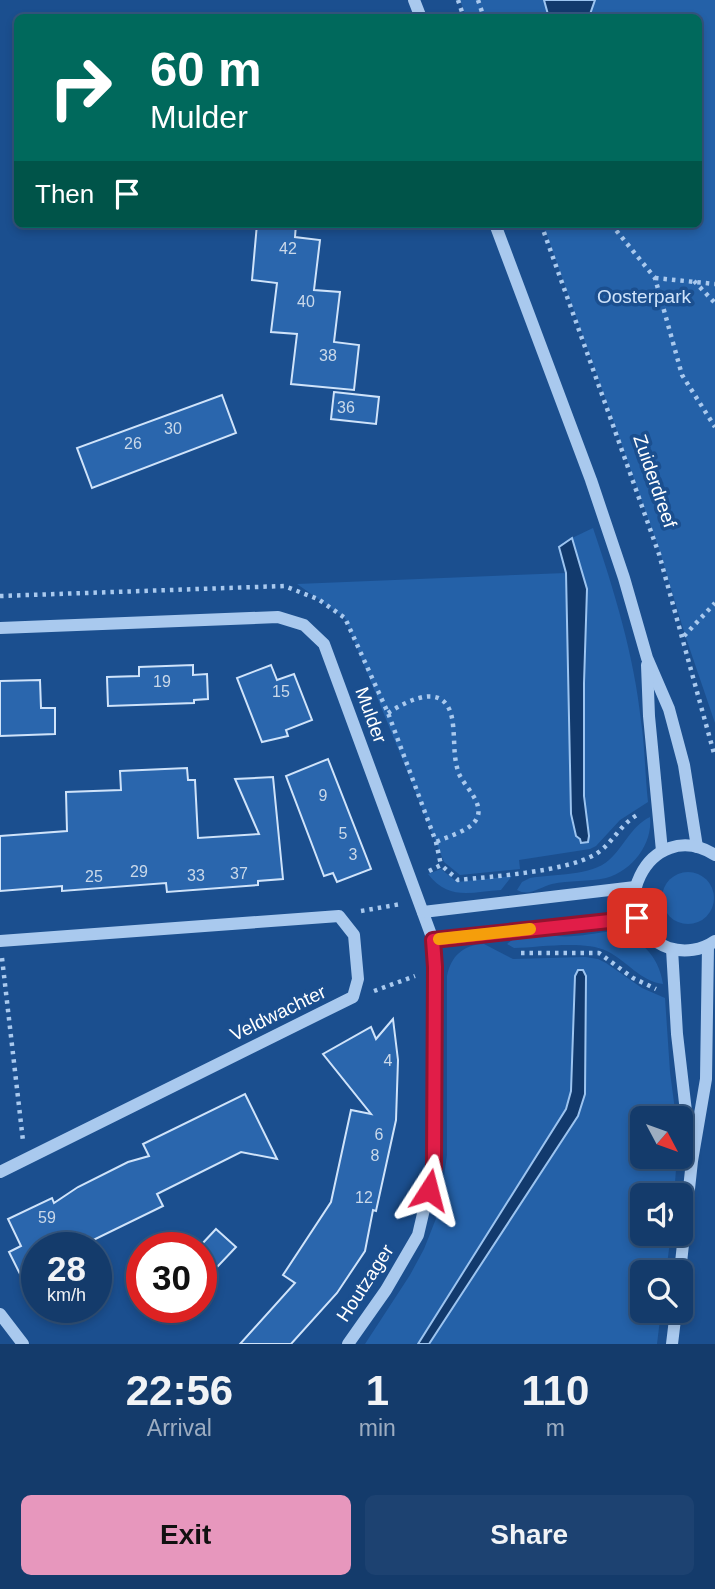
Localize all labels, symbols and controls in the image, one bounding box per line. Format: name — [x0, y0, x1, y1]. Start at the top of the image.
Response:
icon: right — [35, 42, 126, 133]
text: 60 m — [150, 42, 262, 96]
text: Mulder — [150, 99, 248, 135]
icon: arrive — [108, 175, 146, 213]
text: Then — [35, 179, 94, 209]
house number: 42 — [279, 240, 297, 257]
park label: Oosterpark — [597, 286, 691, 307]
house number: 40 — [297, 293, 315, 310]
house number: 38 — [319, 347, 337, 364]
house number: 36 — [337, 399, 355, 416]
house number: 30 — [164, 420, 182, 437]
street label: Zuiderdreef — [629, 432, 681, 531]
house number: 26 — [124, 435, 142, 452]
house number: 19 — [153, 673, 171, 690]
house number: 15 — [272, 683, 290, 700]
street label: Mulder — [351, 684, 391, 747]
house number: 9 — [319, 787, 328, 804]
house number: 5 — [339, 825, 348, 842]
house number: 3 — [349, 846, 358, 863]
house number: 29 — [130, 863, 148, 880]
house number: 37 — [230, 865, 248, 882]
house number: 33 — [187, 867, 205, 884]
house number: 25 — [85, 868, 103, 885]
pin — [607, 888, 667, 948]
icon: arrive — [618, 899, 656, 937]
street label: Veldwachter — [227, 981, 330, 1045]
house number: 4 — [384, 1052, 393, 1069]
north arrow — [630, 1106, 693, 1169]
map controls — [630, 1106, 693, 1323]
house number: 6 — [375, 1126, 384, 1143]
house number: 8 — [371, 1147, 380, 1164]
position arrow — [392, 1153, 466, 1227]
button: sound — [630, 1183, 693, 1246]
house number: 12 — [355, 1189, 373, 1206]
house number: 59 — [38, 1209, 56, 1226]
speed limit sign: 30 — [126, 1232, 217, 1323]
street label: Houtzager — [332, 1240, 398, 1325]
text: 28 — [47, 1249, 86, 1288]
button: search — [630, 1260, 693, 1323]
text: km/h — [47, 1285, 86, 1305]
text: 22:56 — [126, 1367, 233, 1414]
text: 1 — [366, 1367, 389, 1414]
text: 110 — [522, 1367, 589, 1414]
text: Arrival — [147, 1415, 212, 1441]
text: min — [359, 1415, 396, 1441]
text: m — [546, 1415, 565, 1441]
button: Exit — [21, 1495, 351, 1575]
button: Share — [365, 1495, 694, 1575]

